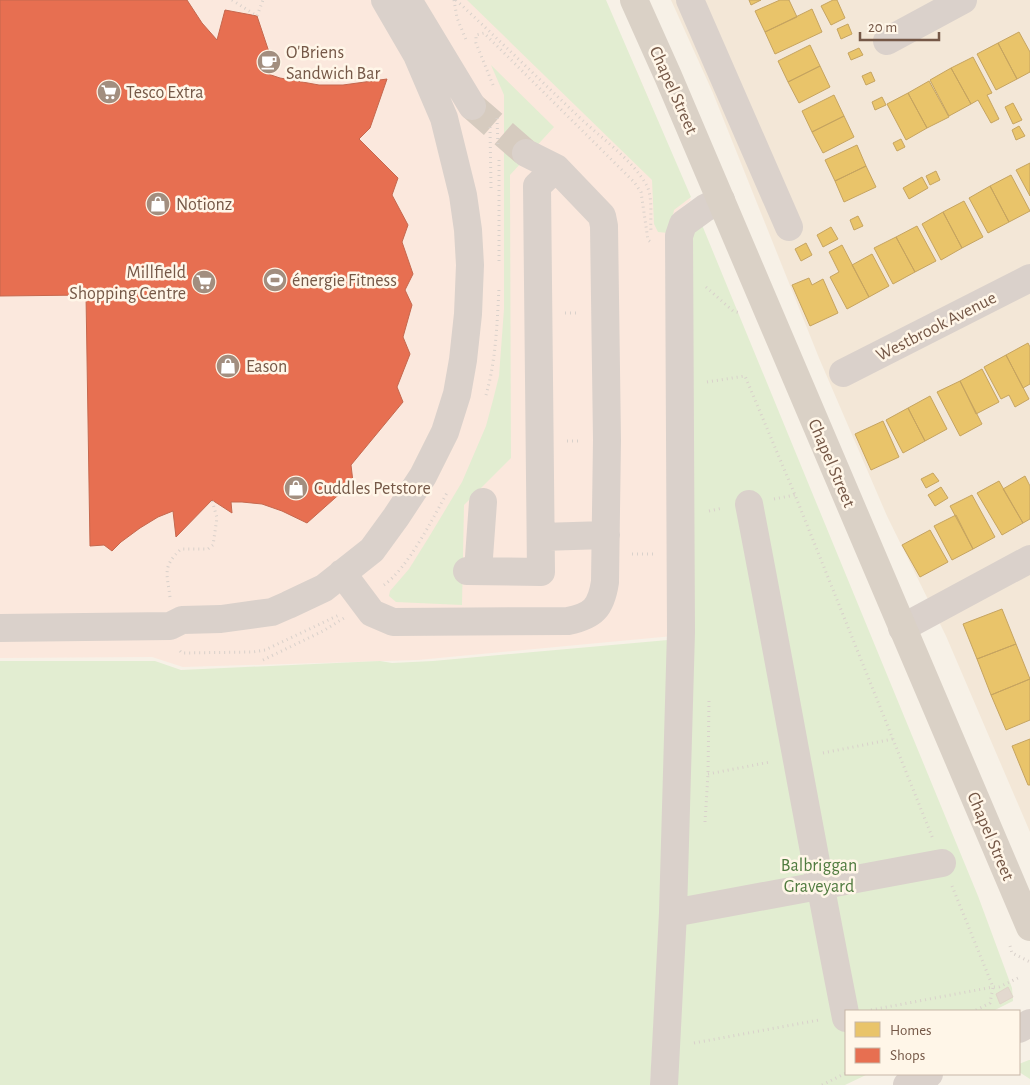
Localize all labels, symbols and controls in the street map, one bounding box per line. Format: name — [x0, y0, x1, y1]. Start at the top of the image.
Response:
scale bar — [860, 10, 939, 42]
text: 20 m — [868, 20, 897, 35]
place label: O'Briens Sandwich Bar — [286, 44, 380, 83]
street label: Chapel Street — [646, 44, 701, 137]
cafe icon: O'Briens Sandwich Bar — [256, 49, 282, 75]
supermarket icon: Tesco Extra — [96, 79, 122, 105]
place label: Tesco Extra — [126, 84, 204, 102]
shop icon: Notionz — [145, 191, 171, 217]
place label: Notionz — [176, 196, 232, 214]
place label: Millfield Shopping Centre — [69, 264, 186, 303]
sports icon: énergie Fitness — [262, 267, 288, 293]
supermarket icon: Millfield Shopping Centre — [191, 269, 217, 295]
place label: énergie Fitness — [292, 272, 397, 290]
street label: Westbrook Avenue — [873, 289, 999, 365]
shop icon: Eason — [215, 353, 241, 379]
place label: Eason — [246, 358, 287, 376]
street label: Chapel Street — [804, 416, 858, 511]
shop icon: Cuddles Petstore — [283, 475, 309, 501]
place label: Cuddles Petstore — [314, 480, 431, 498]
street label: Chapel Street — [963, 789, 1017, 884]
park label: Balbriggan Graveyard — [781, 857, 857, 896]
legend — [845, 1010, 1020, 1075]
text: Homes — [890, 1023, 932, 1038]
text: Shops — [890, 1048, 925, 1063]

